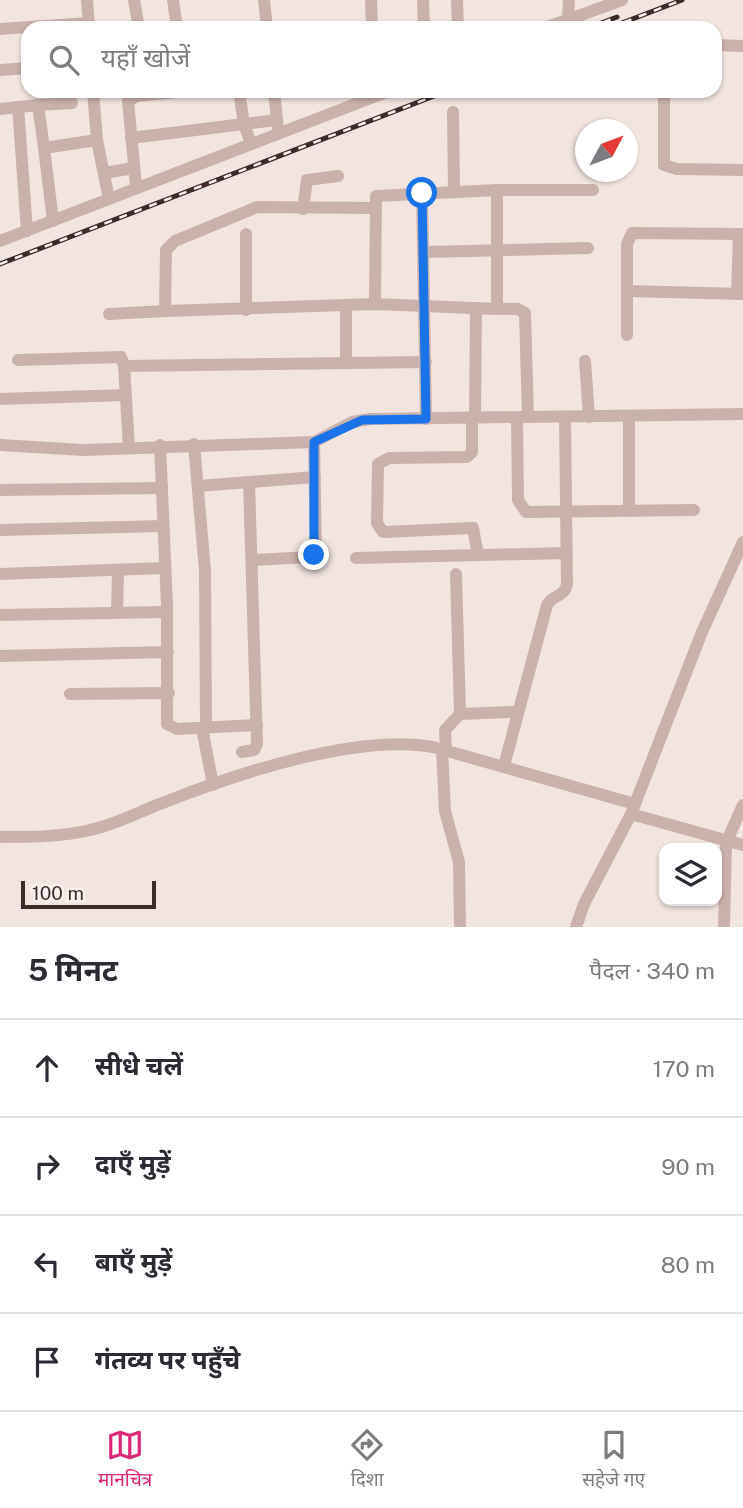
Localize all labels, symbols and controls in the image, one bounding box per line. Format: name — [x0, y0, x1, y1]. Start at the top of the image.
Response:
search box — [21, 21, 722, 98]
icon: search — [45, 41, 83, 79]
text: यहाँ खोजें — [101, 42, 190, 73]
north arrow — [575, 119, 638, 182]
route start — [406, 177, 437, 208]
route end — [298, 539, 329, 570]
map controls — [659, 843, 722, 906]
button: layers — [659, 843, 722, 906]
scale bar — [21, 878, 156, 910]
text: 100 m — [32, 882, 84, 904]
text: 5 मिनट — [28, 952, 118, 988]
text: पैदल · 340 m — [589, 957, 715, 984]
icon: ahead — [28, 1049, 66, 1087]
text: सीधे चलें — [95, 1050, 183, 1081]
text: 170 m — [653, 1055, 715, 1082]
icon: right — [28, 1147, 66, 1185]
text: दाएँ मुड़ें — [95, 1148, 171, 1179]
text: 90 m — [661, 1153, 715, 1180]
icon: left — [28, 1245, 66, 1283]
text: बाएँ मुड़ें — [95, 1246, 172, 1277]
text: 80 m — [661, 1251, 715, 1278]
icon: arrive — [28, 1343, 66, 1381]
text: गंतव्य पर पहुँचे — [95, 1344, 240, 1375]
tab: मानचित्र — [98, 1426, 152, 1494]
tab: दिशा — [348, 1426, 386, 1494]
tab: सहेजे गए — [582, 1426, 645, 1494]

